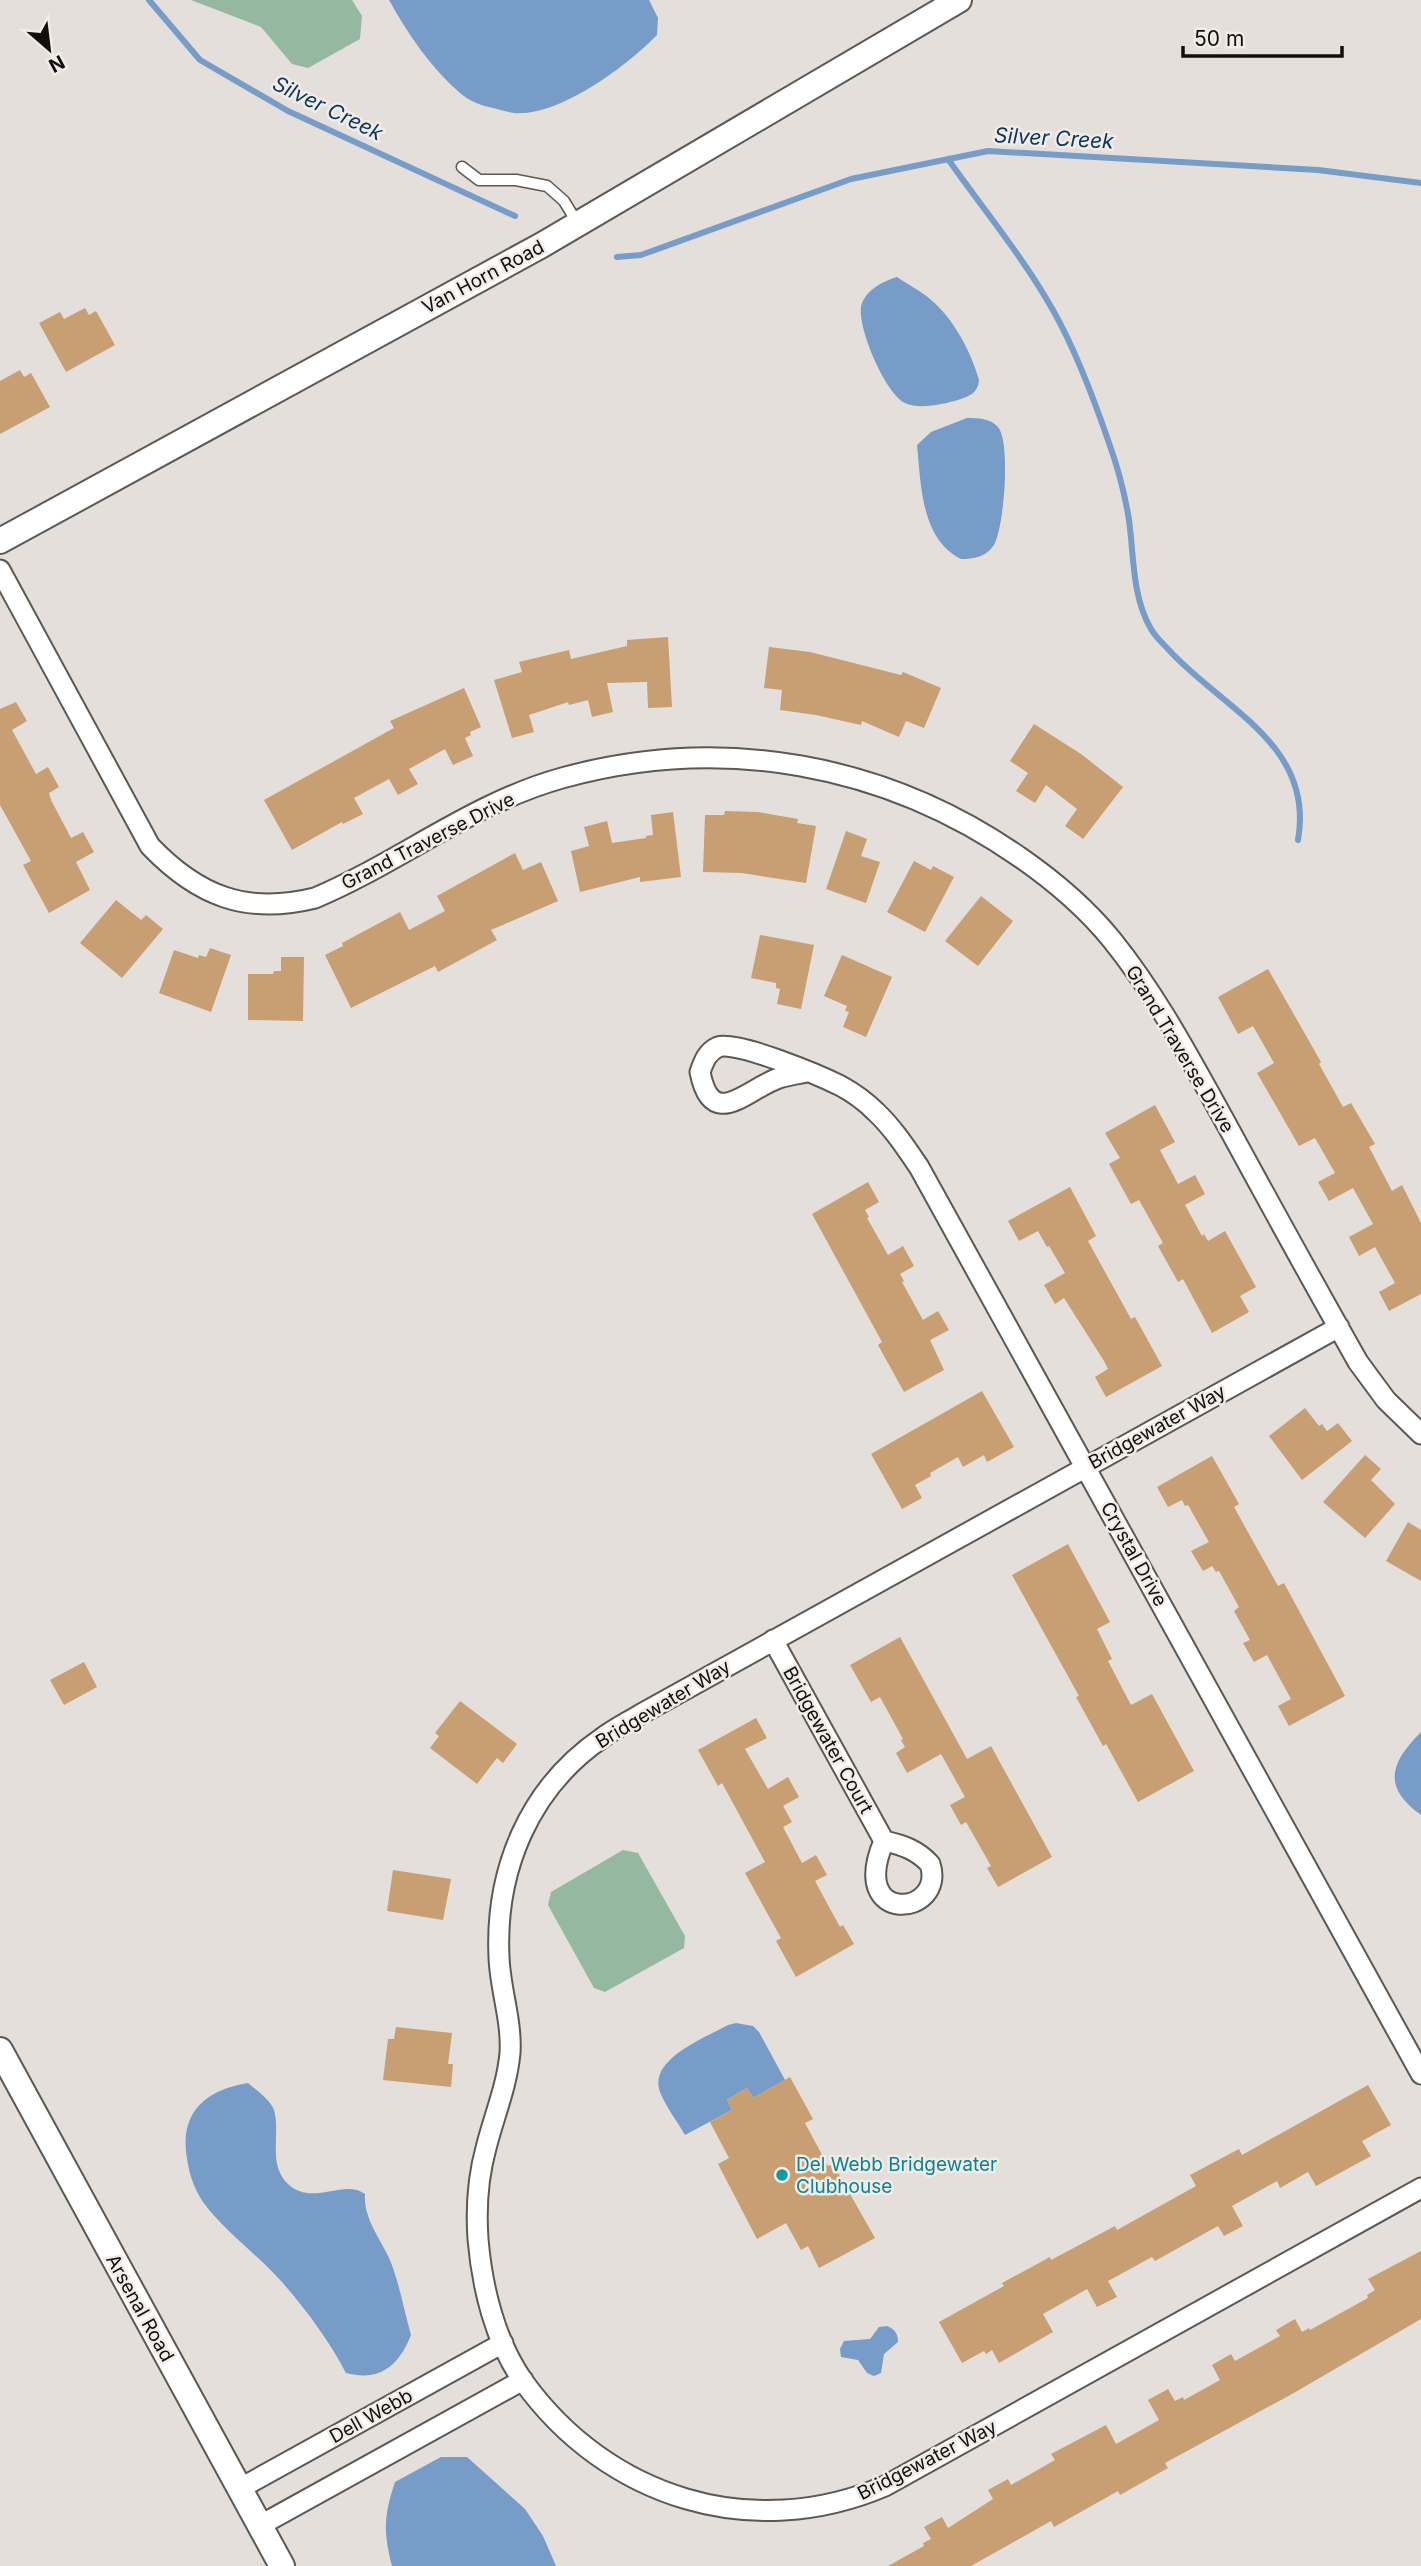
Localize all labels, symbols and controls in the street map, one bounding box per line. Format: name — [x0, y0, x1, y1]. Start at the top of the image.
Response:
north arrow — [14, 14, 84, 84]
scale bar — [1183, 14, 1342, 58]
text: 50 m — [1194, 26, 1244, 51]
text: N — [45, 50, 69, 77]
water label: Silver Creek — [269, 71, 388, 146]
water label: Silver Creek — [994, 122, 1115, 154]
street label: Van Horn Road — [418, 235, 548, 319]
street label: Grand Traverse Drive — [338, 787, 518, 895]
street label: Grand Traverse Drive — [1121, 961, 1239, 1137]
street label: Bridgewater Way — [1084, 1380, 1230, 1474]
street label: Crystal Drive — [1096, 1498, 1172, 1610]
street label: Bridgewater Way — [591, 1655, 735, 1753]
street label: Bridgewater Court — [778, 1662, 878, 1818]
place label: Del Webb Bridgewater Clubhouse — [796, 2153, 997, 2198]
marker: Del Webb Bridgewater Clubhouse — [774, 2167, 790, 2183]
street label: Arsenal Road — [101, 2250, 179, 2366]
street label: Dell Webb — [325, 2384, 417, 2448]
street label: Bridgewater Way — [854, 2415, 1001, 2505]

